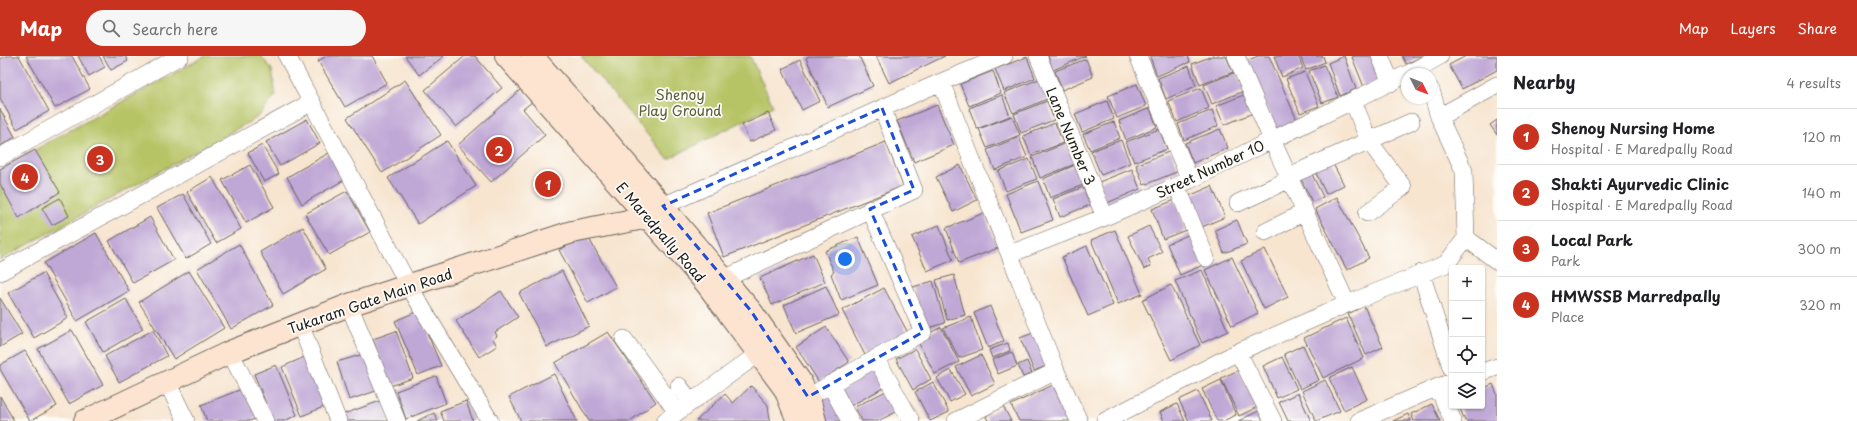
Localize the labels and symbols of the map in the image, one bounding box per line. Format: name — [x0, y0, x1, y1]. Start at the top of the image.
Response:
north arrow — [1401, 68, 1437, 104]
park label: Shenoy Play Ground — [638, 84, 722, 121]
street label: Lane Number 3 — [1041, 84, 1101, 188]
pin: 2 — [486, 135, 512, 165]
street label: Street Number 10 — [1152, 135, 1268, 203]
pin: 3 — [87, 144, 113, 174]
pin: 4 — [12, 162, 38, 192]
pin: 1 — [535, 169, 561, 199]
street label: E Maredpally Road — [611, 177, 711, 287]
your location — [835, 249, 855, 269]
street label: Tukaram Gate Main Road — [285, 263, 455, 339]

